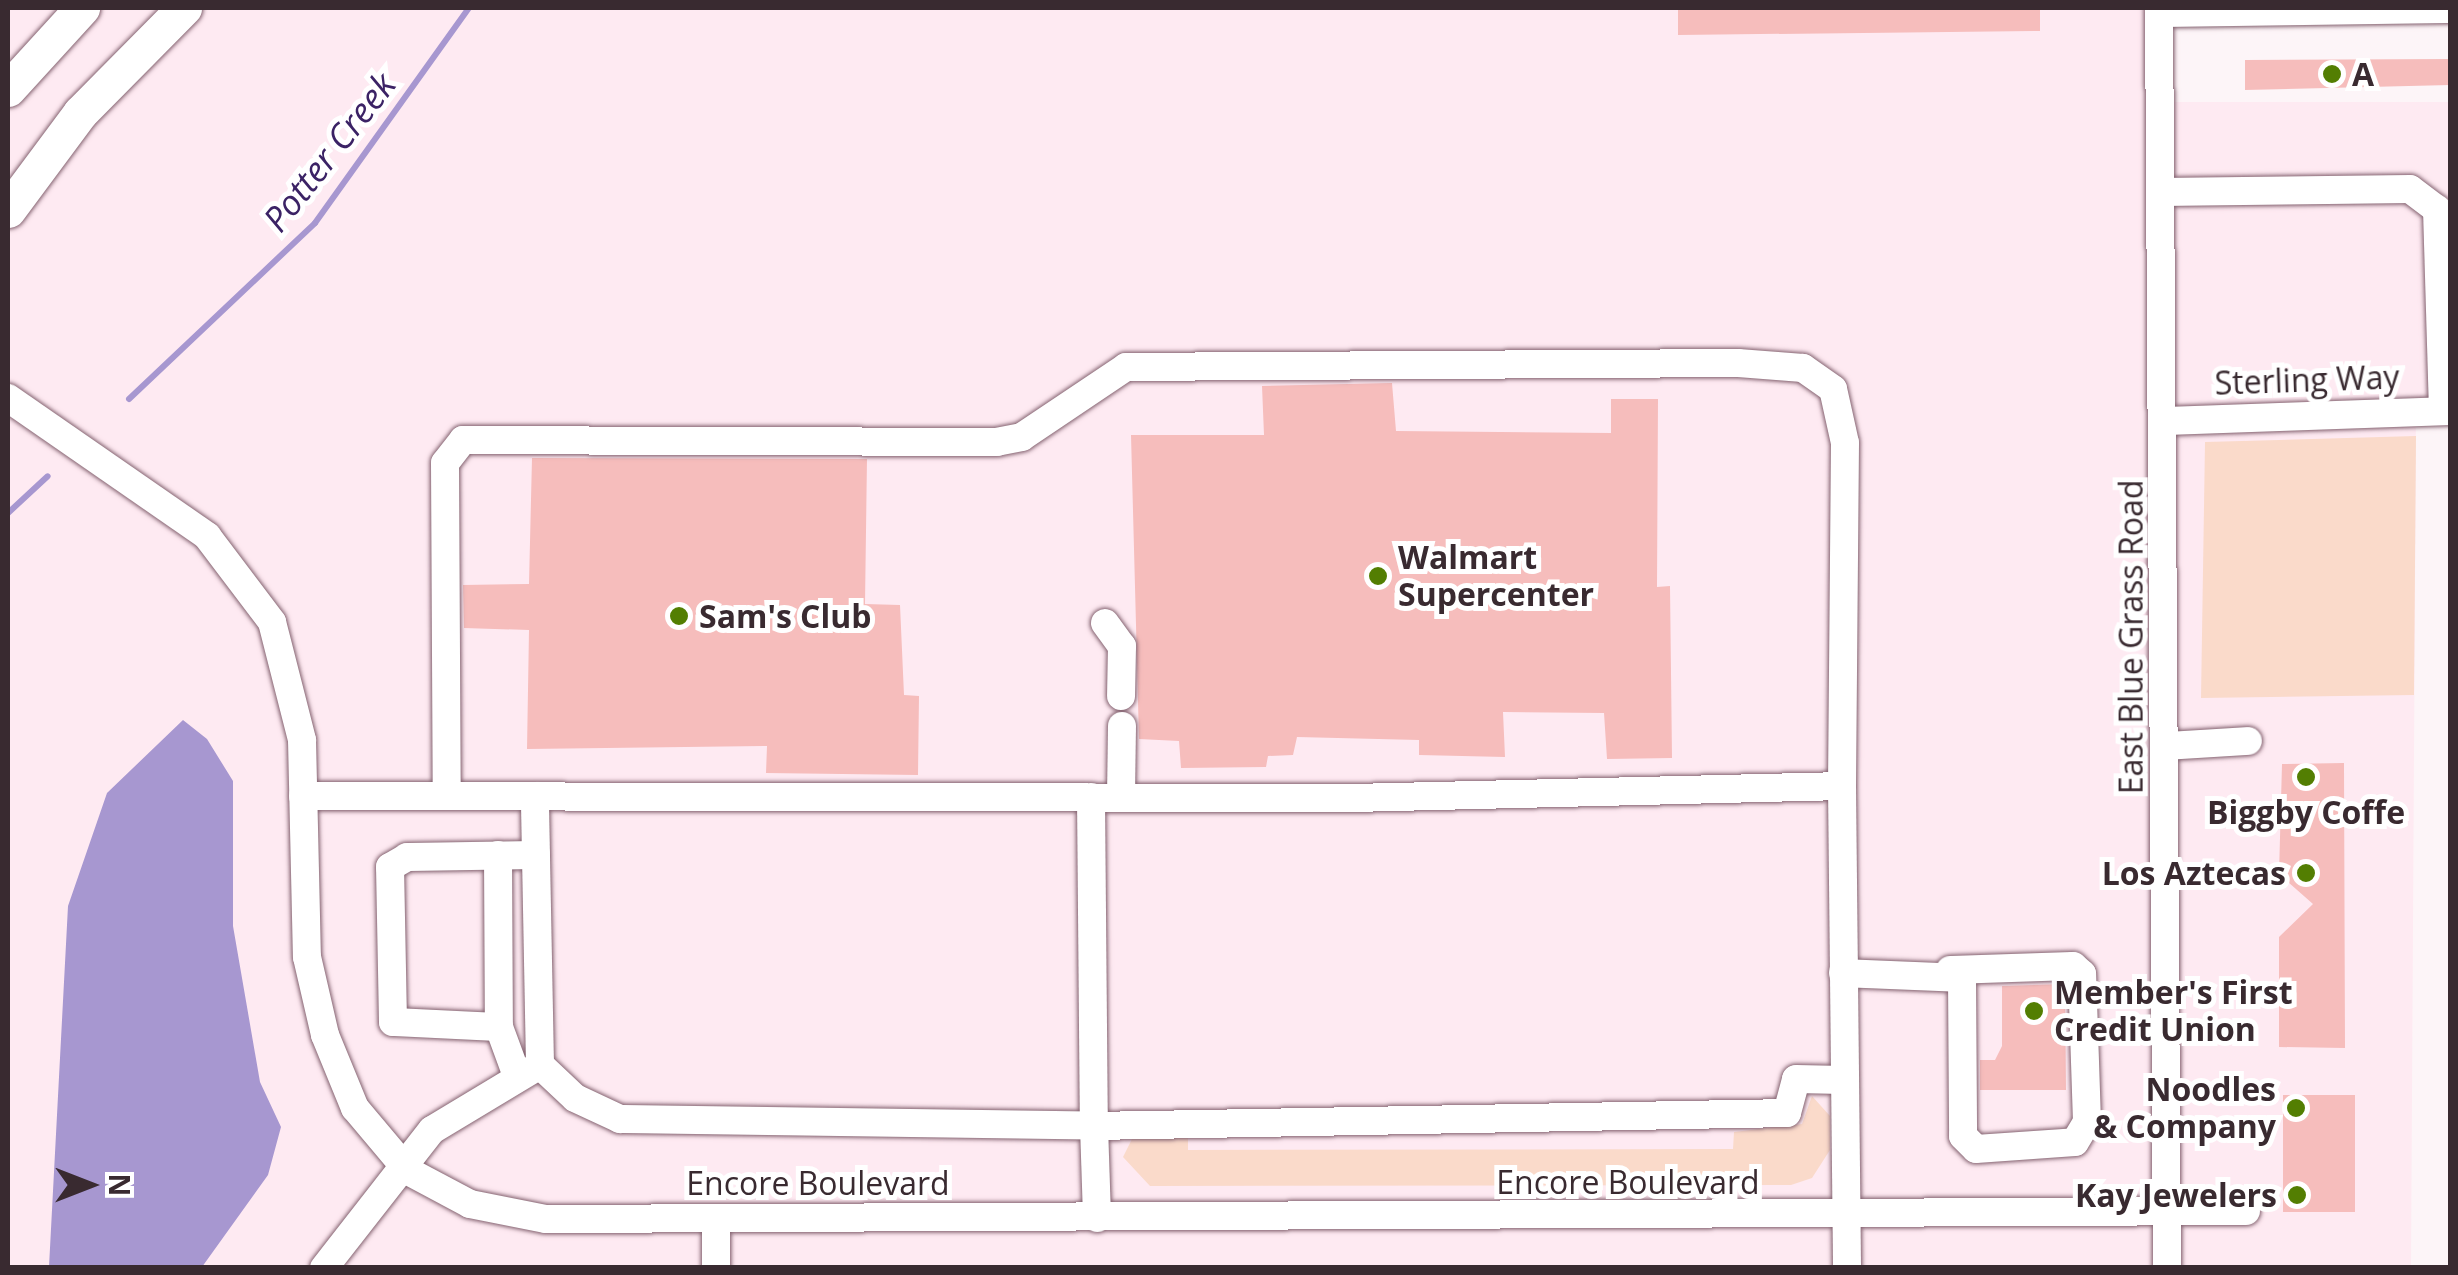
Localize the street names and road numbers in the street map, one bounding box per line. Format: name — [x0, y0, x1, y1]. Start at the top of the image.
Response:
street label: Sterling Way — [2214, 358, 2400, 402]
street label: East Blue Grass Road — [2112, 480, 2150, 794]
street label: Encore Boulevard — [1496, 1163, 1760, 1201]
street label: Encore Boulevard — [686, 1164, 950, 1202]

